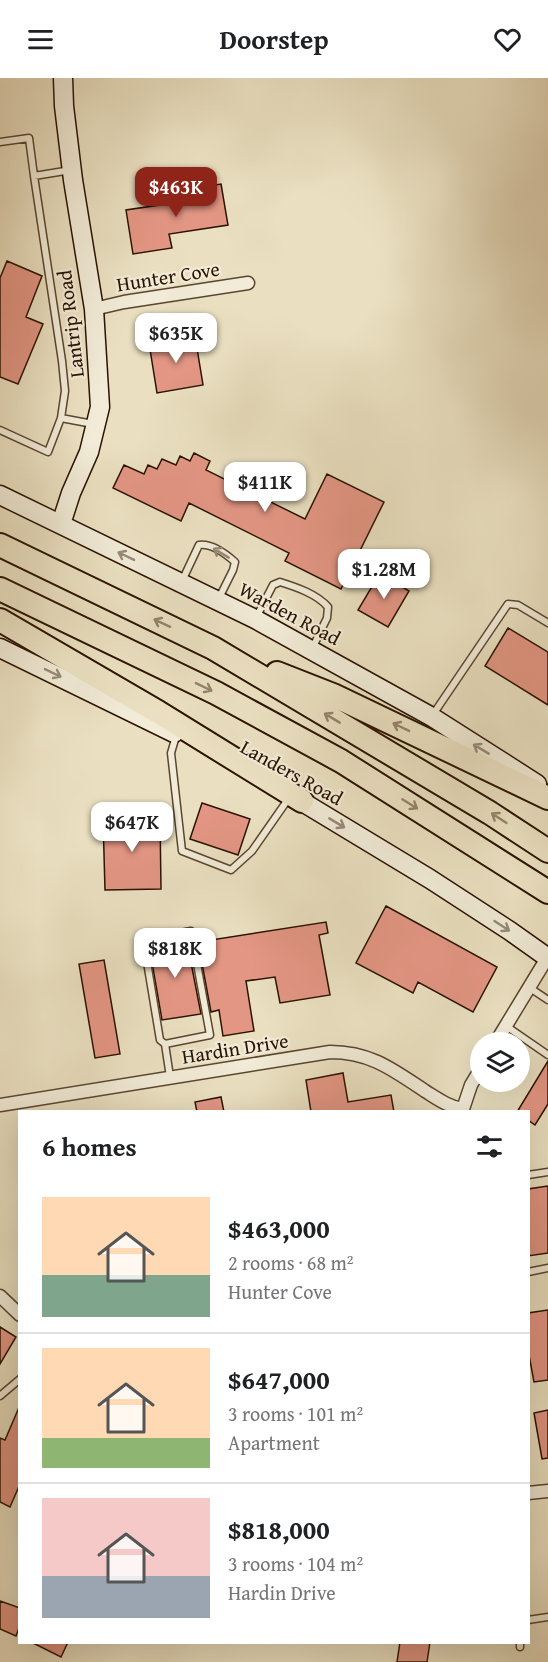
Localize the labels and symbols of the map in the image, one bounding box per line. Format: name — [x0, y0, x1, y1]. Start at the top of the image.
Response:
pin: $463K — [134, 167, 218, 218]
street label: Hunter Cove — [114, 254, 222, 298]
street label: Lantrip Road — [49, 268, 91, 380]
pin: $635K — [134, 313, 218, 364]
pin: $411K — [223, 462, 307, 513]
one-way arrow — [213, 546, 230, 558]
one-way arrow — [117, 549, 135, 561]
pin: $1.28M — [335, 549, 433, 600]
street label: Warden Road — [234, 574, 346, 652]
one-way arrow — [153, 617, 171, 629]
one-way arrow — [43, 668, 61, 680]
one-way arrow — [195, 681, 212, 693]
one-way arrow — [324, 712, 341, 724]
one-way arrow — [392, 721, 410, 733]
street label: Landers Road — [236, 732, 349, 812]
one-way arrow — [473, 743, 490, 755]
one-way arrow — [401, 798, 418, 810]
pin: $647K — [90, 802, 174, 853]
one-way arrow — [491, 812, 508, 824]
one-way arrow — [328, 817, 345, 829]
one-way arrow — [493, 920, 510, 932]
pin: $818K — [133, 928, 217, 979]
street label: Hardin Drive — [180, 1025, 290, 1071]

